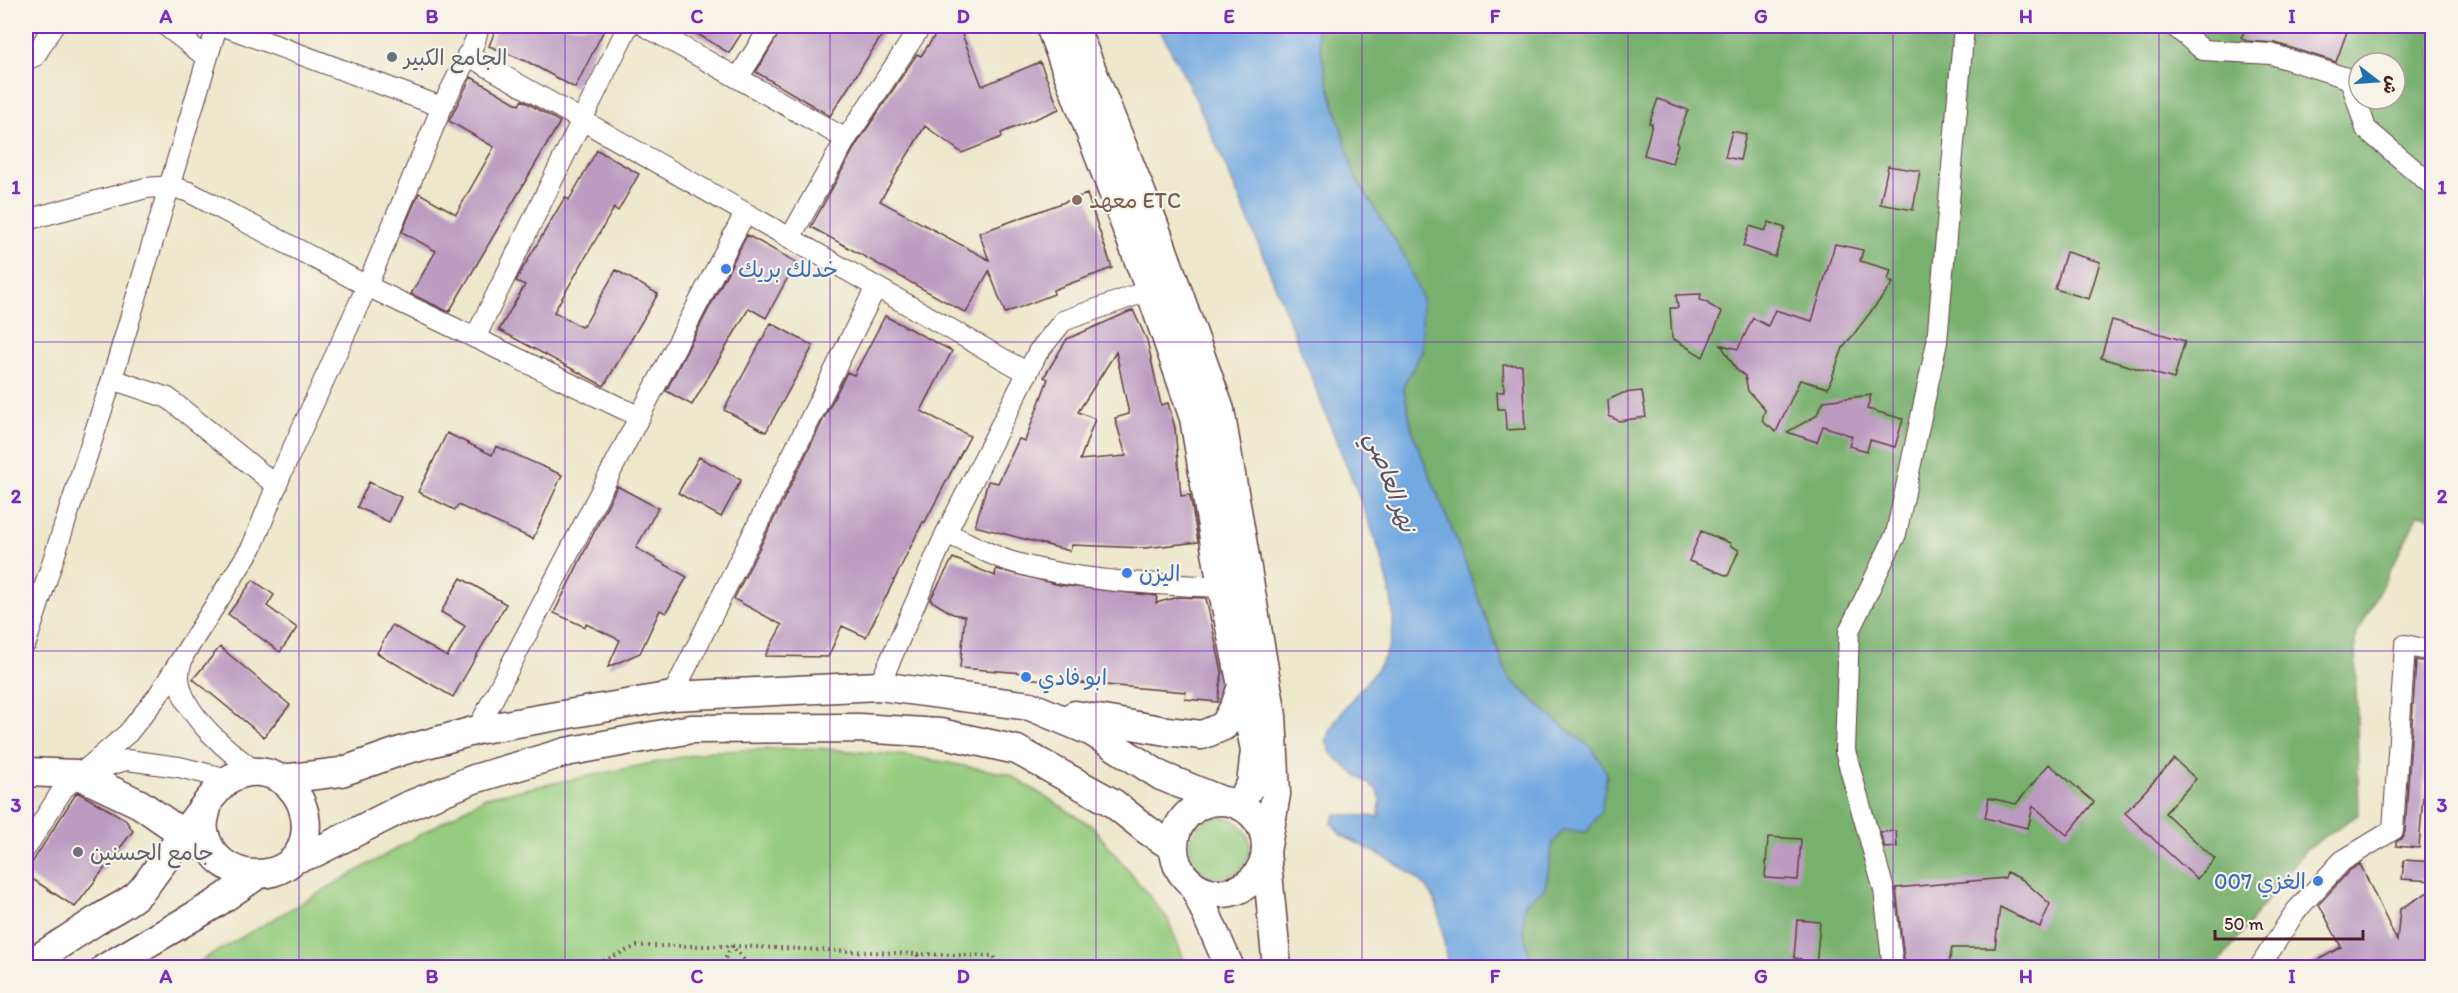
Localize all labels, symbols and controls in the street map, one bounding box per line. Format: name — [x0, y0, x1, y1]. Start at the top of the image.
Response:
text: A — [159, 4, 173, 28]
text: B — [426, 4, 439, 28]
text: C — [691, 4, 704, 28]
text: D — [956, 4, 970, 28]
text: E — [1223, 4, 1235, 28]
text: F — [1490, 4, 1501, 28]
text: G — [1754, 4, 1768, 28]
text: H — [2019, 4, 2033, 28]
text: I — [2288, 4, 2296, 28]
place label: الجامع الكبير — [402, 44, 508, 74]
marker: الجامع الكبير — [385, 50, 399, 64]
north arrow — [2347, 51, 2407, 111]
text: ش — [2379, 74, 2403, 96]
text: 1 — [11, 175, 21, 199]
text: 1 — [2437, 175, 2447, 199]
place label: معهد ETC — [1089, 187, 1181, 214]
marker: معهد ETC — [1070, 193, 1084, 207]
place label: خدلك بريك — [738, 256, 838, 283]
marker: خدلك بريك — [719, 262, 733, 276]
water label: نهر العاصي — [1353, 428, 1424, 541]
text: 2 — [11, 484, 22, 508]
text: 2 — [2437, 484, 2448, 508]
place label: اليزن — [1139, 560, 1180, 587]
marker: اليزن — [1120, 566, 1134, 580]
place label: ابو فادي — [1038, 664, 1107, 694]
marker: ابو فادي — [1019, 670, 1033, 684]
text: 3 — [11, 793, 22, 817]
text: 3 — [2437, 793, 2448, 817]
place label: جامع الحسنين — [90, 839, 214, 869]
marker: جامع الحسنين — [71, 845, 85, 859]
place label: الغزي 007 — [2214, 868, 2306, 898]
marker: الغزي 007 — [2311, 874, 2325, 888]
scale bar — [2215, 903, 2364, 941]
text: 50 m — [2224, 913, 2264, 935]
text: A — [159, 964, 173, 988]
text: B — [426, 964, 439, 988]
text: C — [691, 964, 704, 988]
text: D — [956, 964, 970, 988]
text: E — [1223, 964, 1235, 988]
text: F — [1490, 964, 1501, 988]
text: G — [1754, 964, 1768, 988]
text: H — [2019, 964, 2033, 988]
text: I — [2288, 964, 2296, 988]

